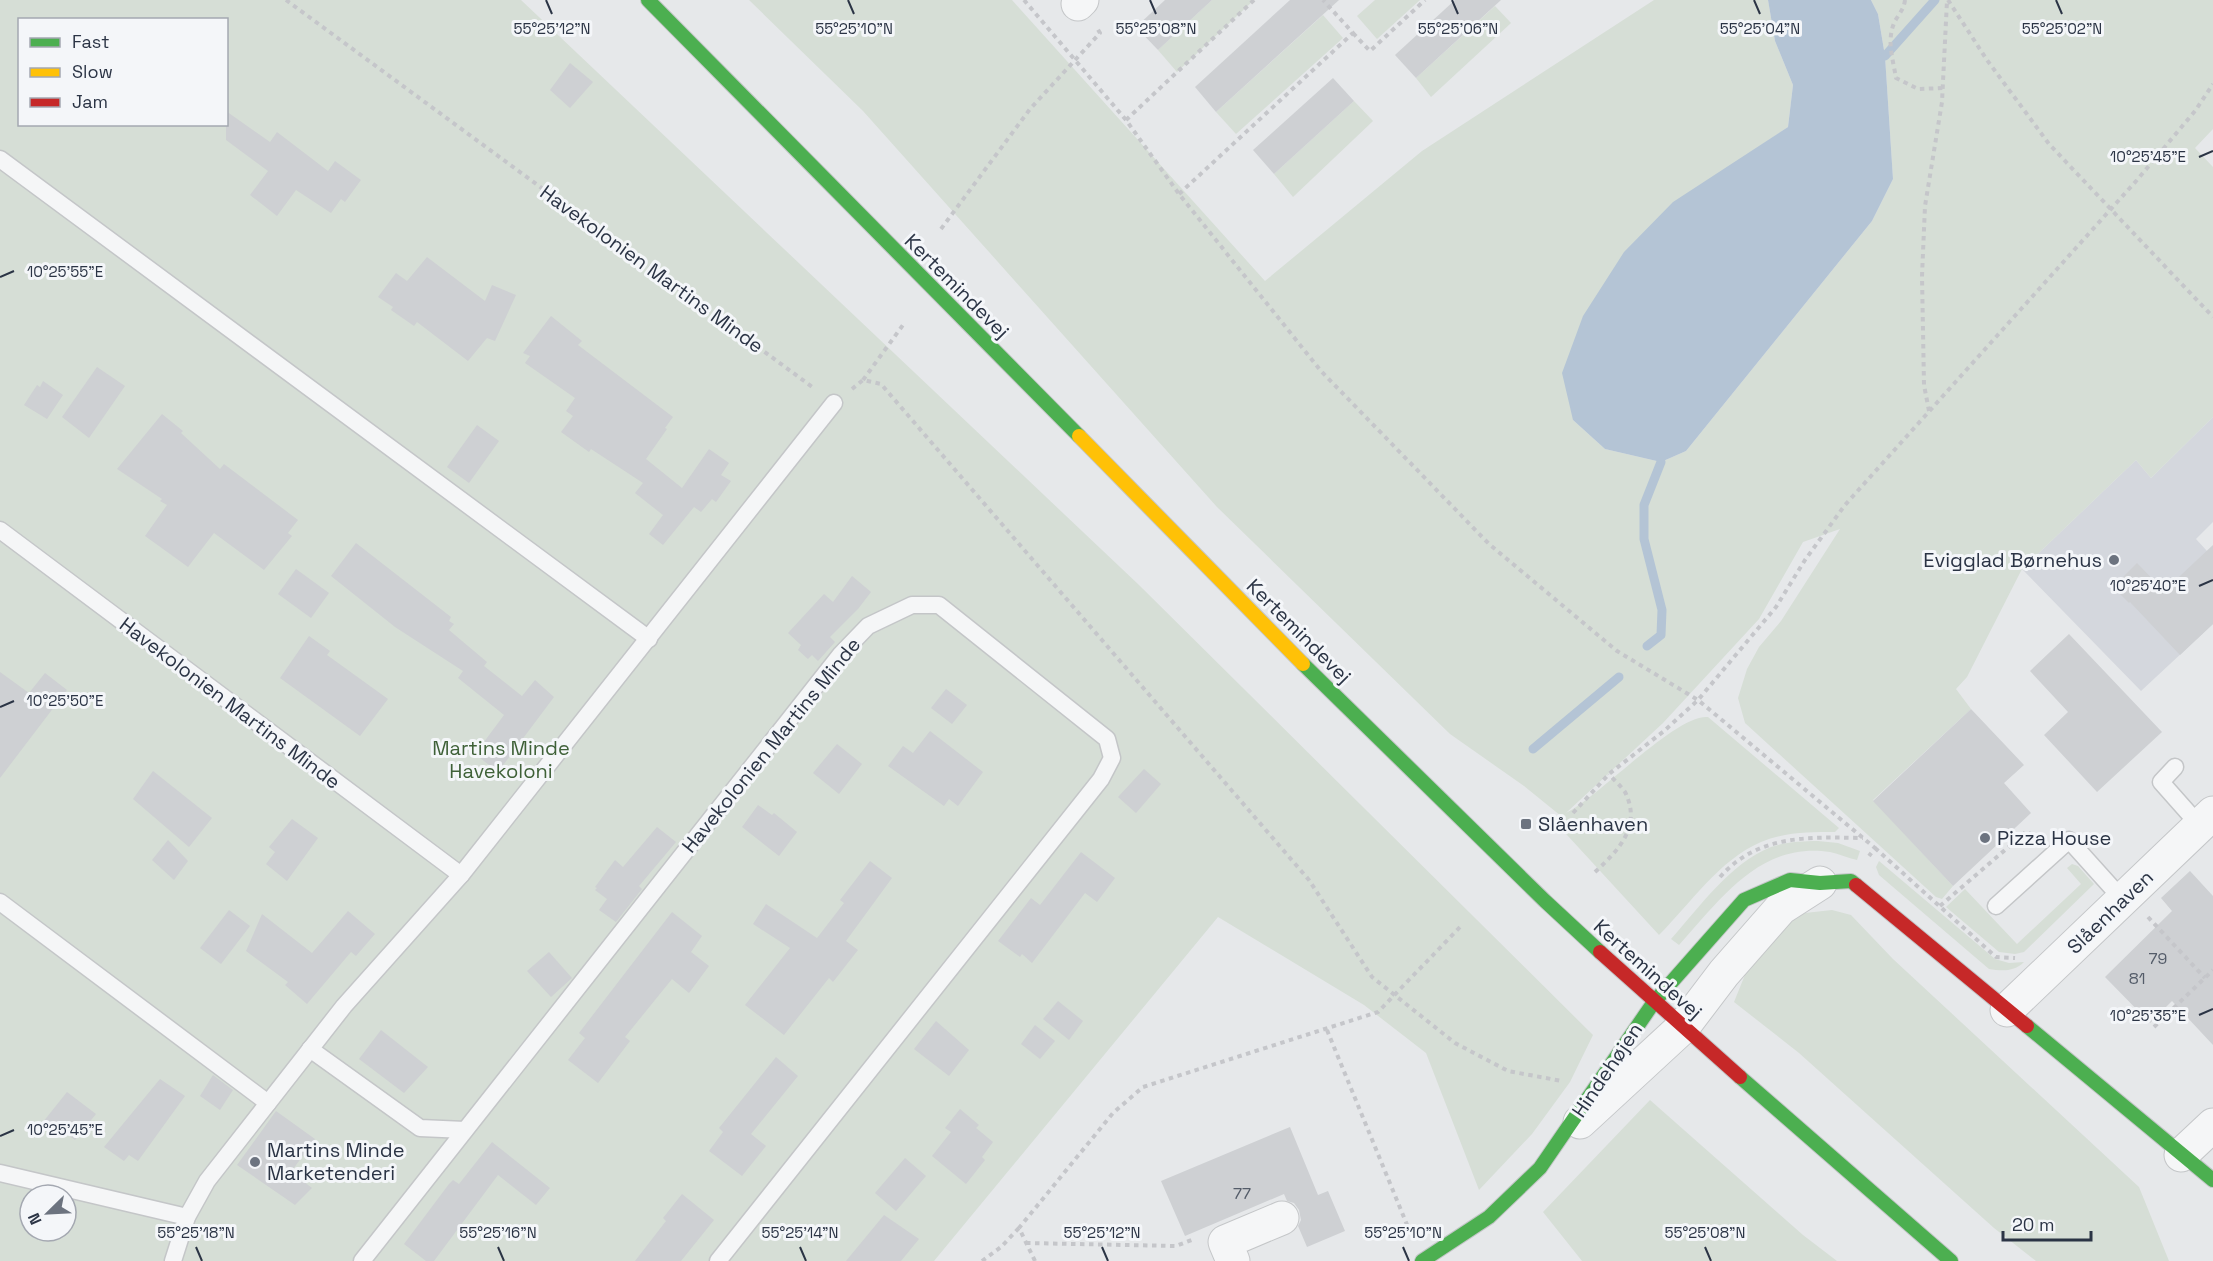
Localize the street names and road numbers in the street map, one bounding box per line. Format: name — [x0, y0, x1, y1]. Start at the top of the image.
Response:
street label: Havekolonien Martins Minde — [535, 179, 769, 359]
street label: Kertemindevej — [899, 228, 1015, 344]
street label: Kertemindevej — [1241, 573, 1357, 689]
street label: Havekolonien Martins Minde — [114, 611, 346, 795]
street label: Havekolonien Martins Minde — [676, 632, 866, 858]
street label: Slåenhaven — [2061, 864, 2159, 960]
street label: Kertemindevej — [1588, 913, 1708, 1025]
street label: Hindehøjen — [1566, 1018, 1648, 1122]

